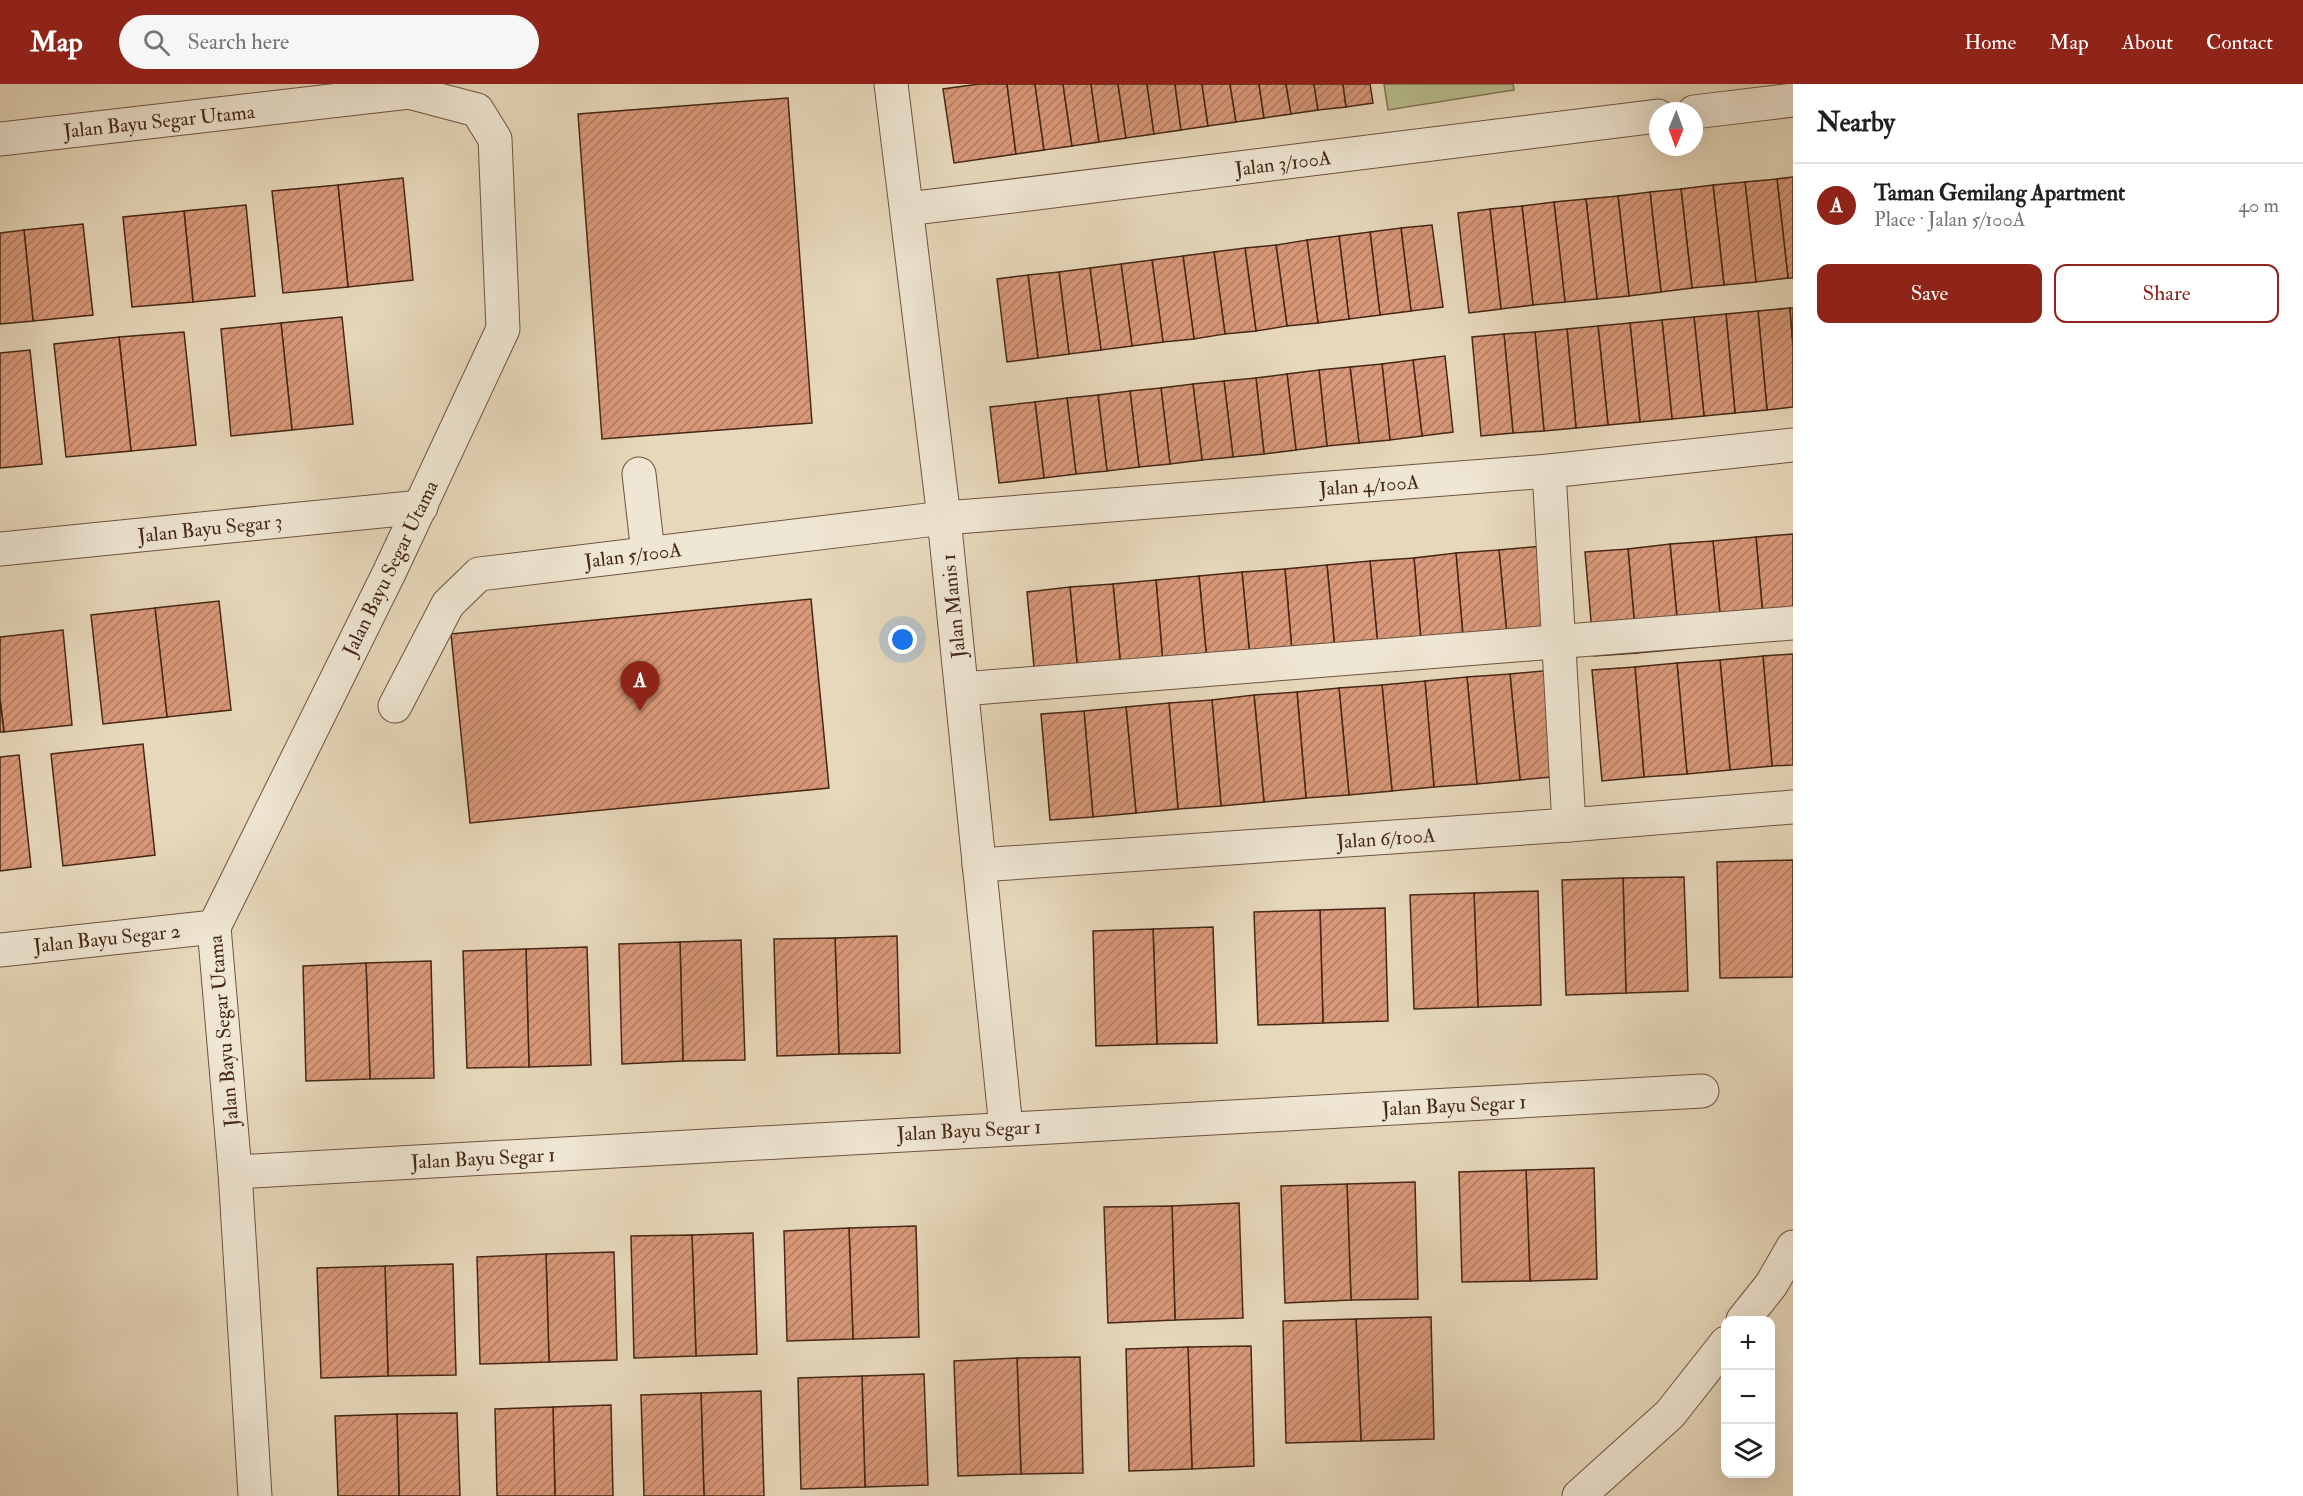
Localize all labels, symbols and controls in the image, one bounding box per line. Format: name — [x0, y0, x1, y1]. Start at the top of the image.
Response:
search box — [119, 15, 539, 69]
text: Map — [30, 25, 83, 60]
icon: search — [140, 26, 173, 59]
text: Search here — [188, 28, 289, 56]
text: Home — [1964, 29, 2016, 56]
text: Map — [2049, 29, 2089, 56]
text: About — [2122, 29, 2173, 56]
text: Contact — [2206, 29, 2273, 56]
street label: Jalan Bayu Segar Utama — [61, 99, 257, 144]
north arrow — [1649, 102, 1703, 156]
text: Nearby — [1817, 107, 1895, 139]
street label: Jalan 3/100A — [1232, 145, 1333, 182]
text: Taman Gemilang Apartment — [1874, 179, 2125, 207]
text: A — [1830, 193, 1843, 218]
text: 40 m — [2238, 193, 2279, 218]
text: Place · Jalan 5/100A — [1874, 207, 2026, 232]
button: Save — [1817, 264, 2042, 323]
button: Share — [2054, 264, 2279, 323]
street label: Jalan 4/100A — [1317, 470, 1420, 502]
street label: Jalan Bayu Segar Utama — [337, 476, 444, 661]
street label: Jalan Bayu Segar 3 — [136, 508, 284, 549]
street label: Jalan 5/100A — [582, 537, 683, 574]
street label: Jalan Manis 1 — [936, 552, 972, 660]
your location — [888, 625, 917, 654]
pin: A — [620, 662, 660, 711]
street label: Jalan 6/100A — [1335, 823, 1437, 855]
street label: Jalan Bayu Segar 2 — [31, 918, 182, 959]
street label: Jalan Bayu Segar Utama — [203, 933, 244, 1129]
street label: Jalan Bayu Segar 1 — [1380, 1089, 1527, 1122]
street label: Jalan Bayu Segar 1 — [895, 1114, 1042, 1147]
street label: Jalan Bayu Segar 1 — [409, 1142, 556, 1175]
map controls — [1721, 1316, 1775, 1478]
button: + — [1721, 1316, 1775, 1370]
button: − — [1721, 1370, 1775, 1424]
button: layers — [1721, 1424, 1775, 1478]

